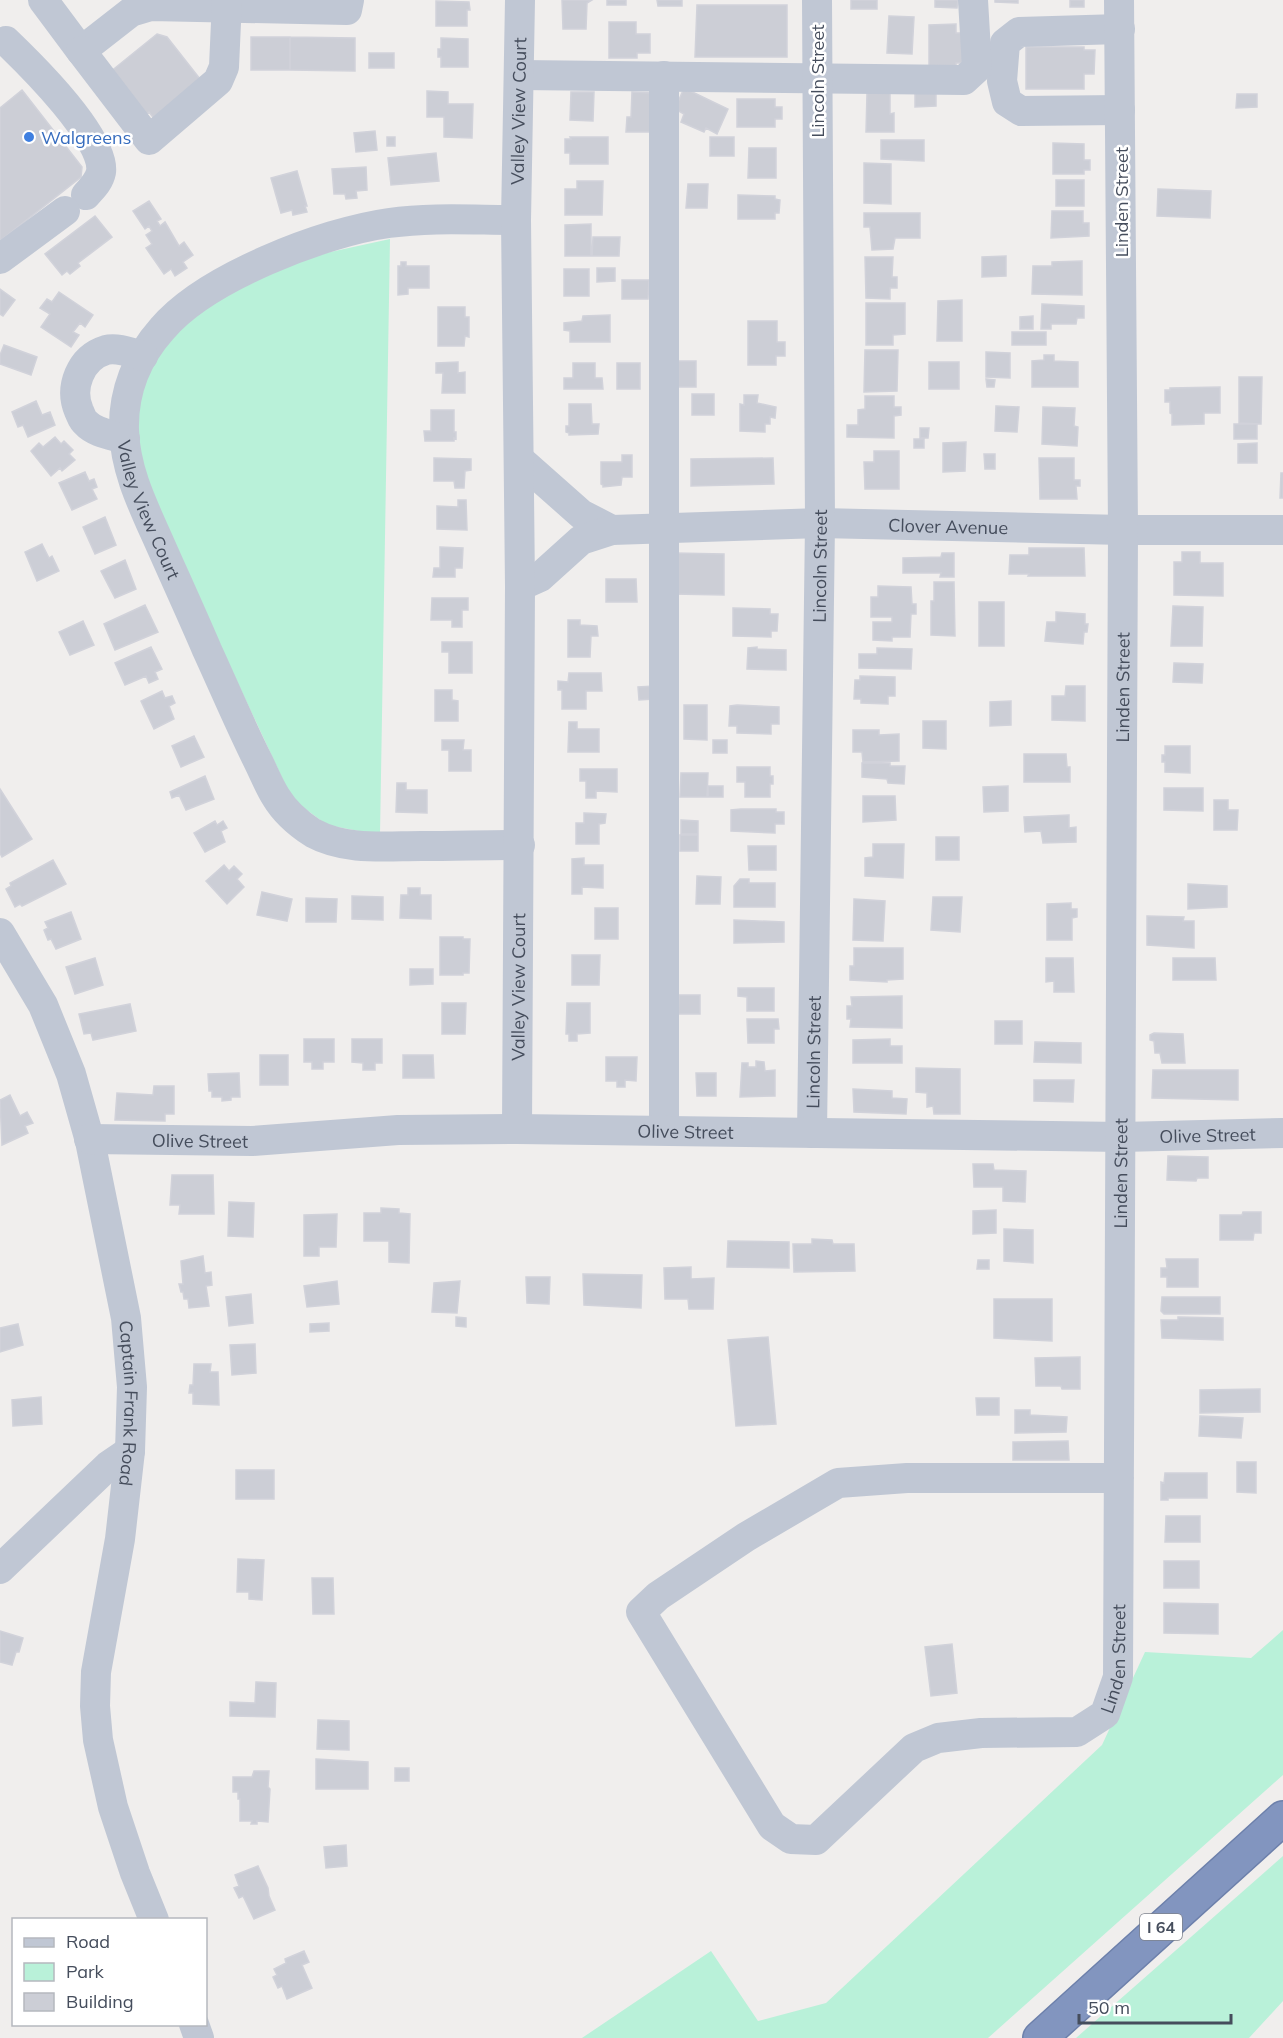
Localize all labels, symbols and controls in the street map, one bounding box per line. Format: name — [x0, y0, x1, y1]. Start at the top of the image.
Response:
street label: Lincoln Street — [806, 25, 829, 137]
street label: Valley View Court — [505, 37, 531, 185]
place label: Walgreens — [41, 126, 131, 149]
marker: Walgreens — [22, 130, 36, 144]
street label: Linden Street — [1110, 147, 1133, 257]
street label: Valley View Court — [113, 439, 186, 583]
street label: Lincoln Street — [807, 509, 832, 623]
street label: Clover Avenue — [888, 513, 1008, 539]
street label: Linden Street — [1111, 632, 1134, 743]
street label: Valley View Court — [506, 913, 530, 1061]
street label: Lincoln Street — [801, 995, 825, 1109]
street label: Linden Street — [1108, 1118, 1132, 1229]
street label: Olive Street — [637, 1119, 734, 1143]
street label: Olive Street — [1159, 1122, 1256, 1148]
street label: Olive Street — [152, 1128, 248, 1152]
street label: Captain Frank Road — [115, 1319, 144, 1487]
street label: Linden Street — [1095, 1604, 1130, 1716]
road number: I 64 — [1140, 1914, 1182, 1940]
legend — [12, 1918, 207, 2026]
text: Road — [66, 1930, 110, 1953]
text: Park — [66, 1960, 105, 1983]
scale bar — [1079, 1987, 1230, 2025]
text: Building — [66, 1990, 134, 2013]
text: 50 m — [1088, 1996, 1130, 2019]

